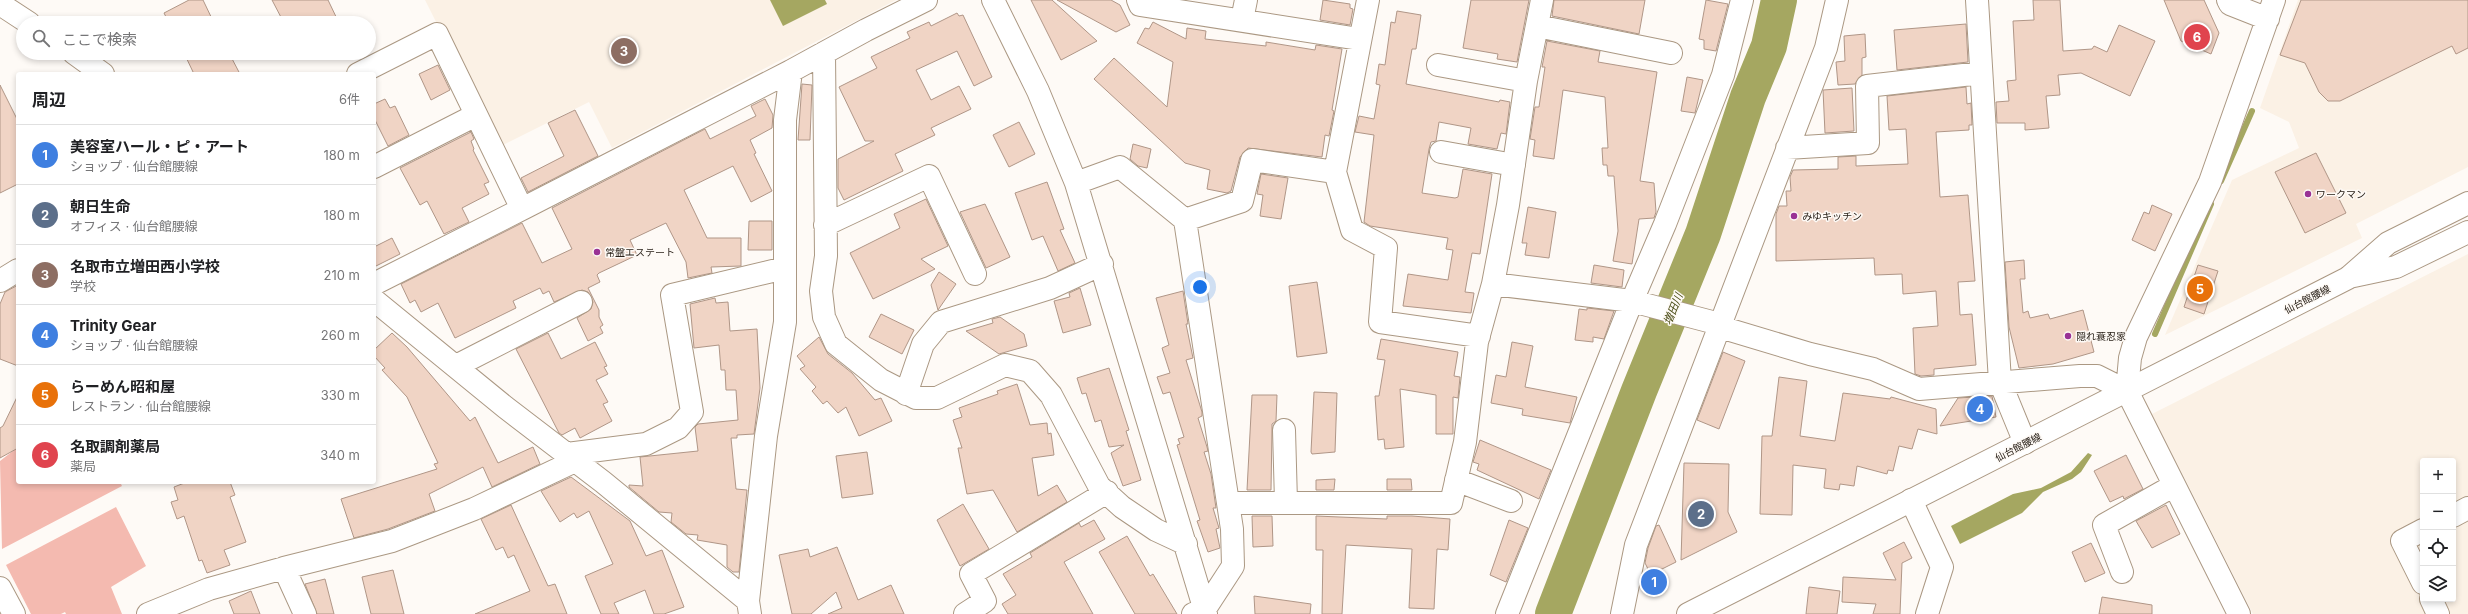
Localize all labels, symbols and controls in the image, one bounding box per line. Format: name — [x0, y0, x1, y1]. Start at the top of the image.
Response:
search box — [16, 16, 376, 60]
pin: 6 — [2184, 22, 2210, 52]
icon: search — [30, 27, 52, 49]
text: ここで検索 — [62, 30, 137, 49]
pin: 3 — [611, 36, 637, 66]
text: 周辺 — [32, 90, 66, 110]
text: 6件 — [339, 91, 360, 107]
text: 美容室ハール・ピ・アート — [70, 137, 249, 156]
text: 1 — [42, 147, 48, 163]
text: 180 m — [323, 147, 360, 163]
text: ショップ · 仙台館腰線 — [70, 158, 198, 174]
place label: ワークマン — [2316, 188, 2366, 200]
marker: ワークマン — [2303, 189, 2313, 199]
text: 朝日生命 — [70, 197, 130, 216]
text: 2 — [41, 207, 49, 223]
text: 180 m — [323, 207, 360, 223]
place label: みゆキッチン — [1802, 210, 1862, 222]
marker: みゆキッチン — [1789, 211, 1799, 221]
text: オフィス · 仙台館腰線 — [70, 218, 198, 234]
place label: 常盤エステート — [605, 246, 675, 258]
marker: 常盤エステート — [592, 247, 602, 257]
text: 名取市立増田西小学校 — [70, 257, 220, 276]
text: 3 — [41, 267, 49, 283]
text: 210 m — [324, 267, 360, 283]
pin: 5 — [2187, 274, 2213, 304]
your location — [1190, 277, 1210, 297]
text: 学校 — [70, 278, 96, 294]
street label: 仙台館腰線 — [2282, 282, 2332, 316]
water label: 増田川 — [1660, 290, 1686, 327]
text: Trinity Gear — [70, 316, 156, 335]
text: 4 — [41, 327, 49, 343]
text: 260 m — [321, 327, 360, 343]
place label: 隠れ蓑忍家 — [2076, 330, 2126, 342]
marker: 隠れ蓑忍家 — [2063, 331, 2073, 341]
text: ショップ · 仙台館腰線 — [70, 337, 198, 353]
text: らーめん昭和屋 — [70, 377, 175, 396]
text: 5 — [41, 387, 49, 403]
text: 330 m — [321, 387, 360, 403]
pin: 4 — [1967, 394, 1993, 424]
text: レストラン · 仙台館腰線 — [70, 398, 211, 414]
street label: 仙台館腰線 — [1993, 430, 2043, 464]
text: 名取調剤薬局 — [70, 437, 160, 456]
text: 6 — [41, 447, 49, 463]
text: 340 m — [320, 447, 360, 463]
text: 薬局 — [70, 458, 96, 474]
map controls — [2420, 458, 2456, 602]
button: + — [2420, 458, 2456, 494]
button: − — [2420, 494, 2456, 530]
pin: 2 — [1688, 499, 1714, 529]
button: locate — [2420, 530, 2456, 566]
button: layers — [2420, 566, 2456, 602]
pin: 1 — [1641, 567, 1667, 597]

